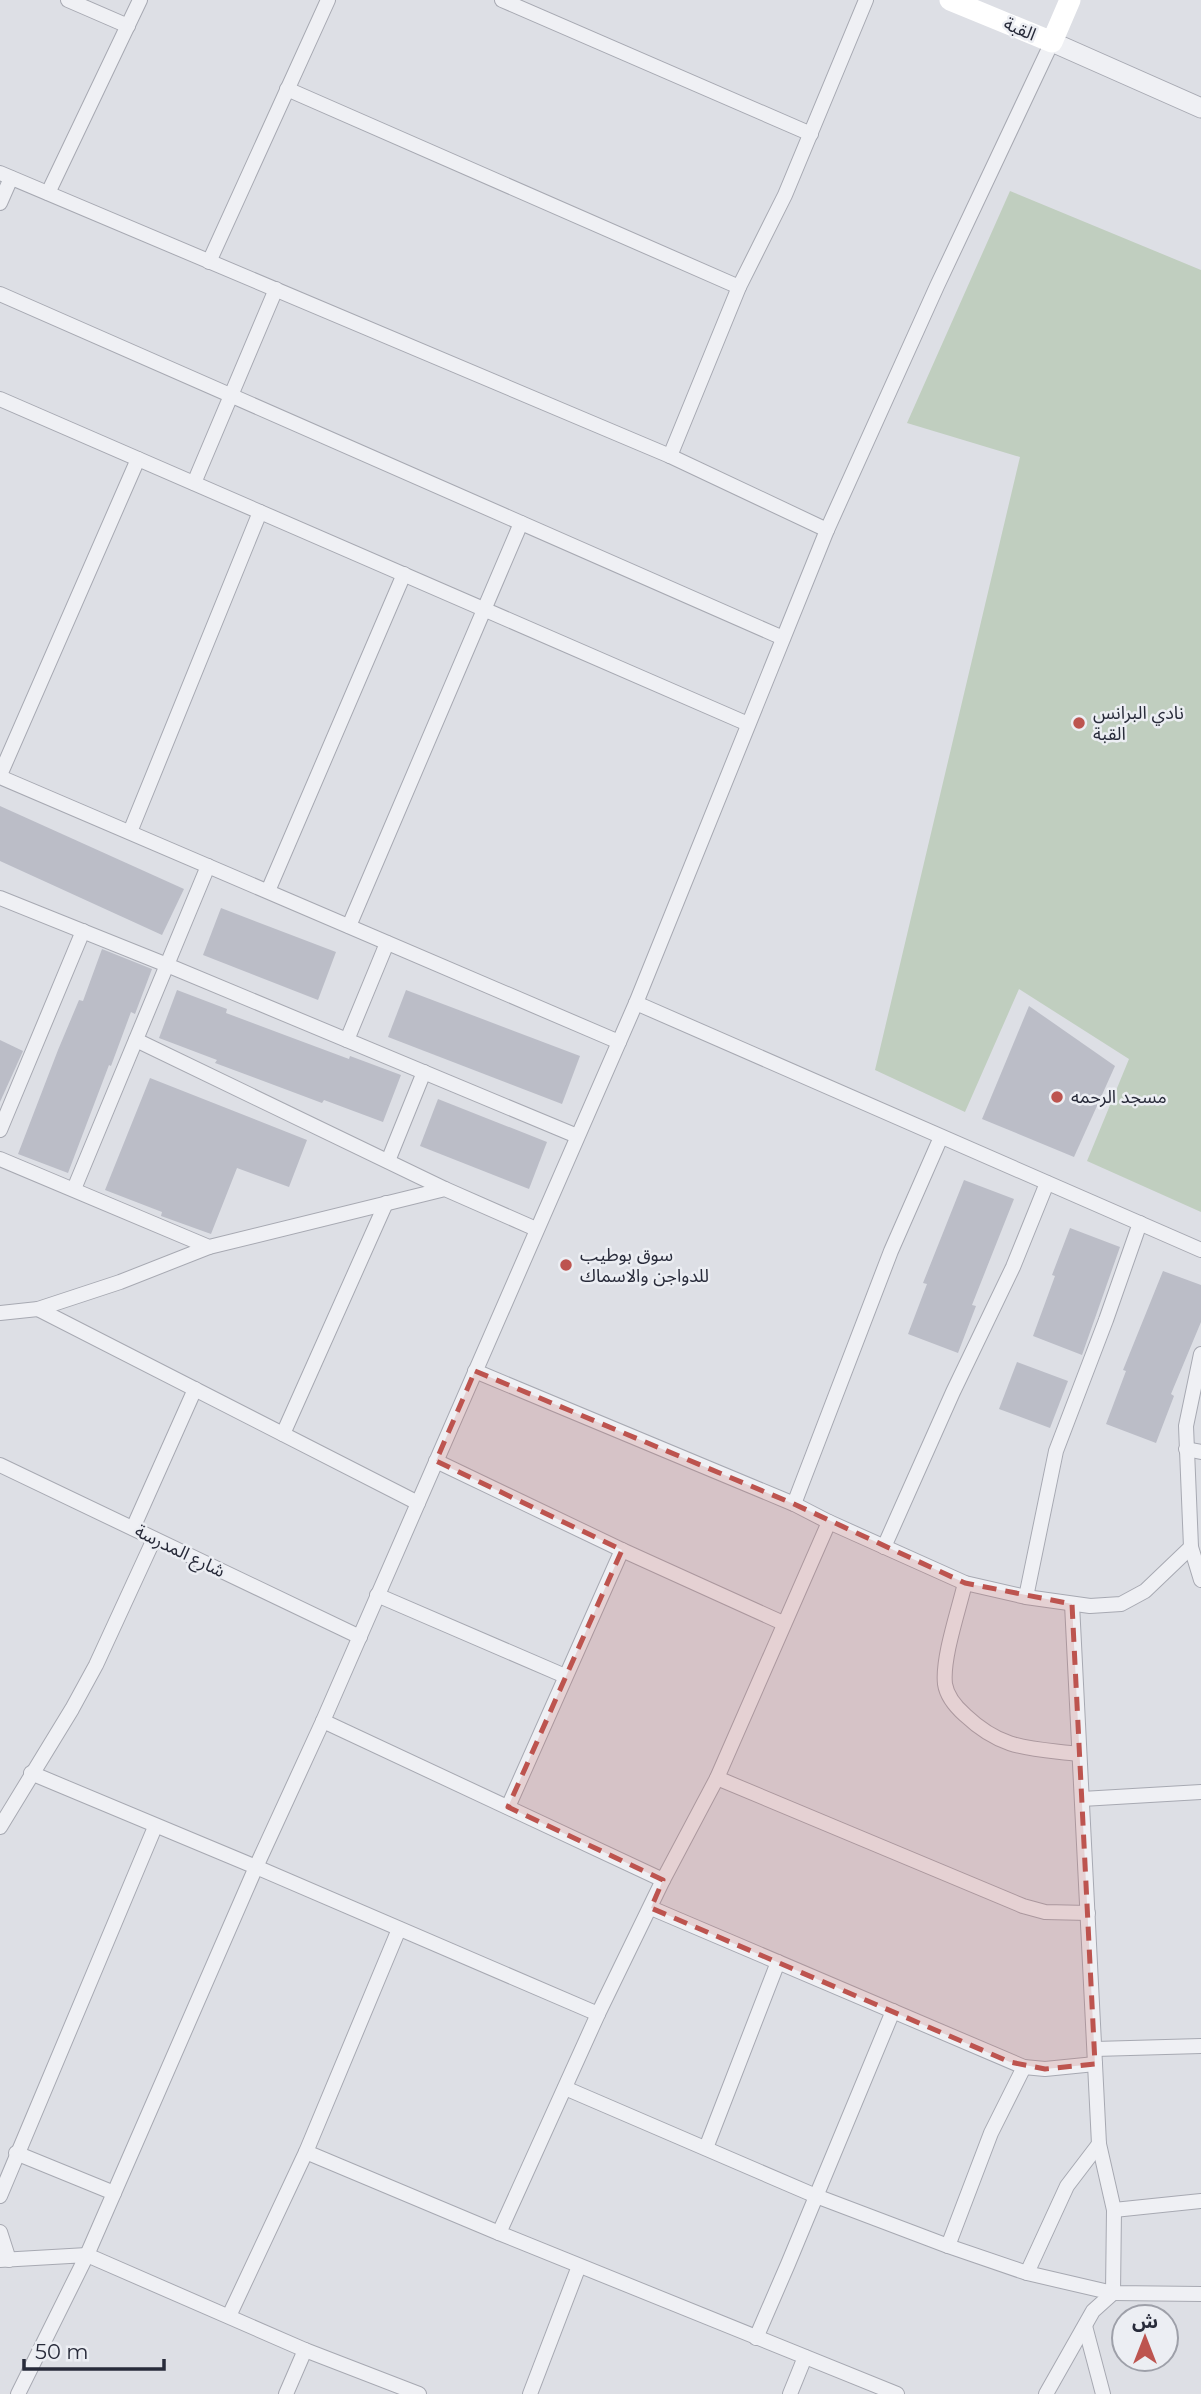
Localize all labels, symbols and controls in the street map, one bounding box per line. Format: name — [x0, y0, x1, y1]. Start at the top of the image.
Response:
street label: القبة — [1001, 12, 1039, 46]
place label: نادي البرانس القبة — [1093, 702, 1184, 745]
marker: نادي البرانس القبة — [1071, 715, 1087, 731]
place label: مسجد الرحمه — [1071, 1086, 1167, 1108]
marker: مسجد الرحمه — [1049, 1089, 1065, 1105]
place label: سوق بوطيب للدواجن والاسماك — [580, 1244, 709, 1287]
marker: سوق بوطيب للدواجن والاسماك — [558, 1257, 574, 1273]
street label: شارع المدرسة — [130, 1520, 229, 1585]
north arrow — [1110, 2303, 1180, 2373]
text: ش — [1132, 2310, 1158, 2333]
scale bar — [24, 2328, 164, 2372]
text: 50 m — [35, 2339, 89, 2364]

